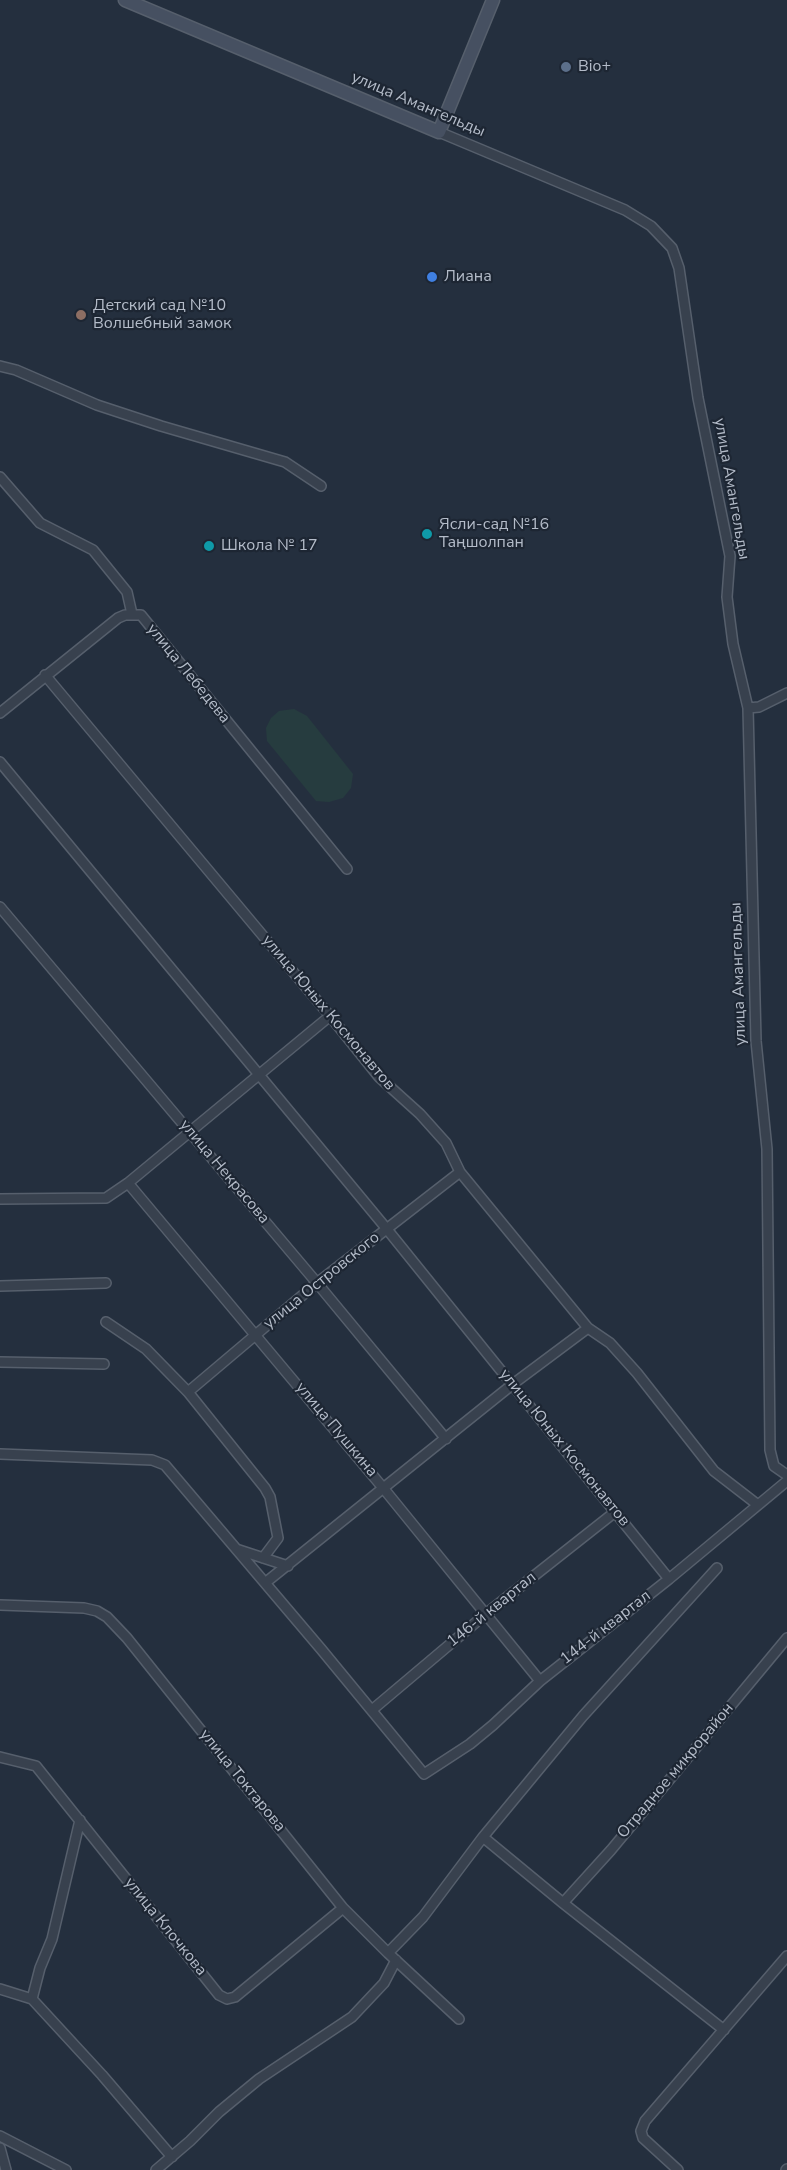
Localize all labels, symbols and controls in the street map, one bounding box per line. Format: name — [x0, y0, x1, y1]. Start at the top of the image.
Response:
place label: Bio+ — [578, 57, 611, 77]
marker: Bio+ — [559, 60, 573, 74]
street label: улица Амангельды — [348, 68, 488, 142]
place label: Лиана — [444, 267, 492, 287]
marker: Лиана — [425, 270, 439, 284]
place label: Детский сад №10 Волшебный замок — [93, 296, 232, 334]
marker: Детский сад №10 Волшебный замок — [74, 308, 88, 322]
street label: улица Амангельды — [709, 417, 753, 561]
place label: Ясли-сад №16 Таңшолпан — [439, 515, 549, 553]
marker: Ясли-сад №16 Таңшолпан — [420, 527, 434, 541]
place label: Школа № 17 — [221, 536, 318, 556]
marker: Школа № 17 — [202, 539, 216, 553]
street label: улица Лебедева — [142, 620, 234, 728]
street label: улица Амангельды — [727, 902, 751, 1046]
street label: улица Юных Космонавтов — [257, 931, 399, 1095]
street label: улица Некрасова — [175, 1116, 273, 1228]
street label: улица Островского — [260, 1228, 384, 1334]
street label: улица Юных Космонавтов — [495, 1365, 633, 1531]
street label: улица Пушкина — [291, 1379, 381, 1481]
street label: 146-й квартал — [444, 1568, 540, 1652]
street label: 144-й квартал — [557, 1587, 655, 1669]
street label: Отрадное микрорайон — [614, 1699, 738, 1843]
street label: улица Токтарова — [195, 1726, 289, 1836]
street label: улица Клочкова — [119, 1874, 211, 1980]

